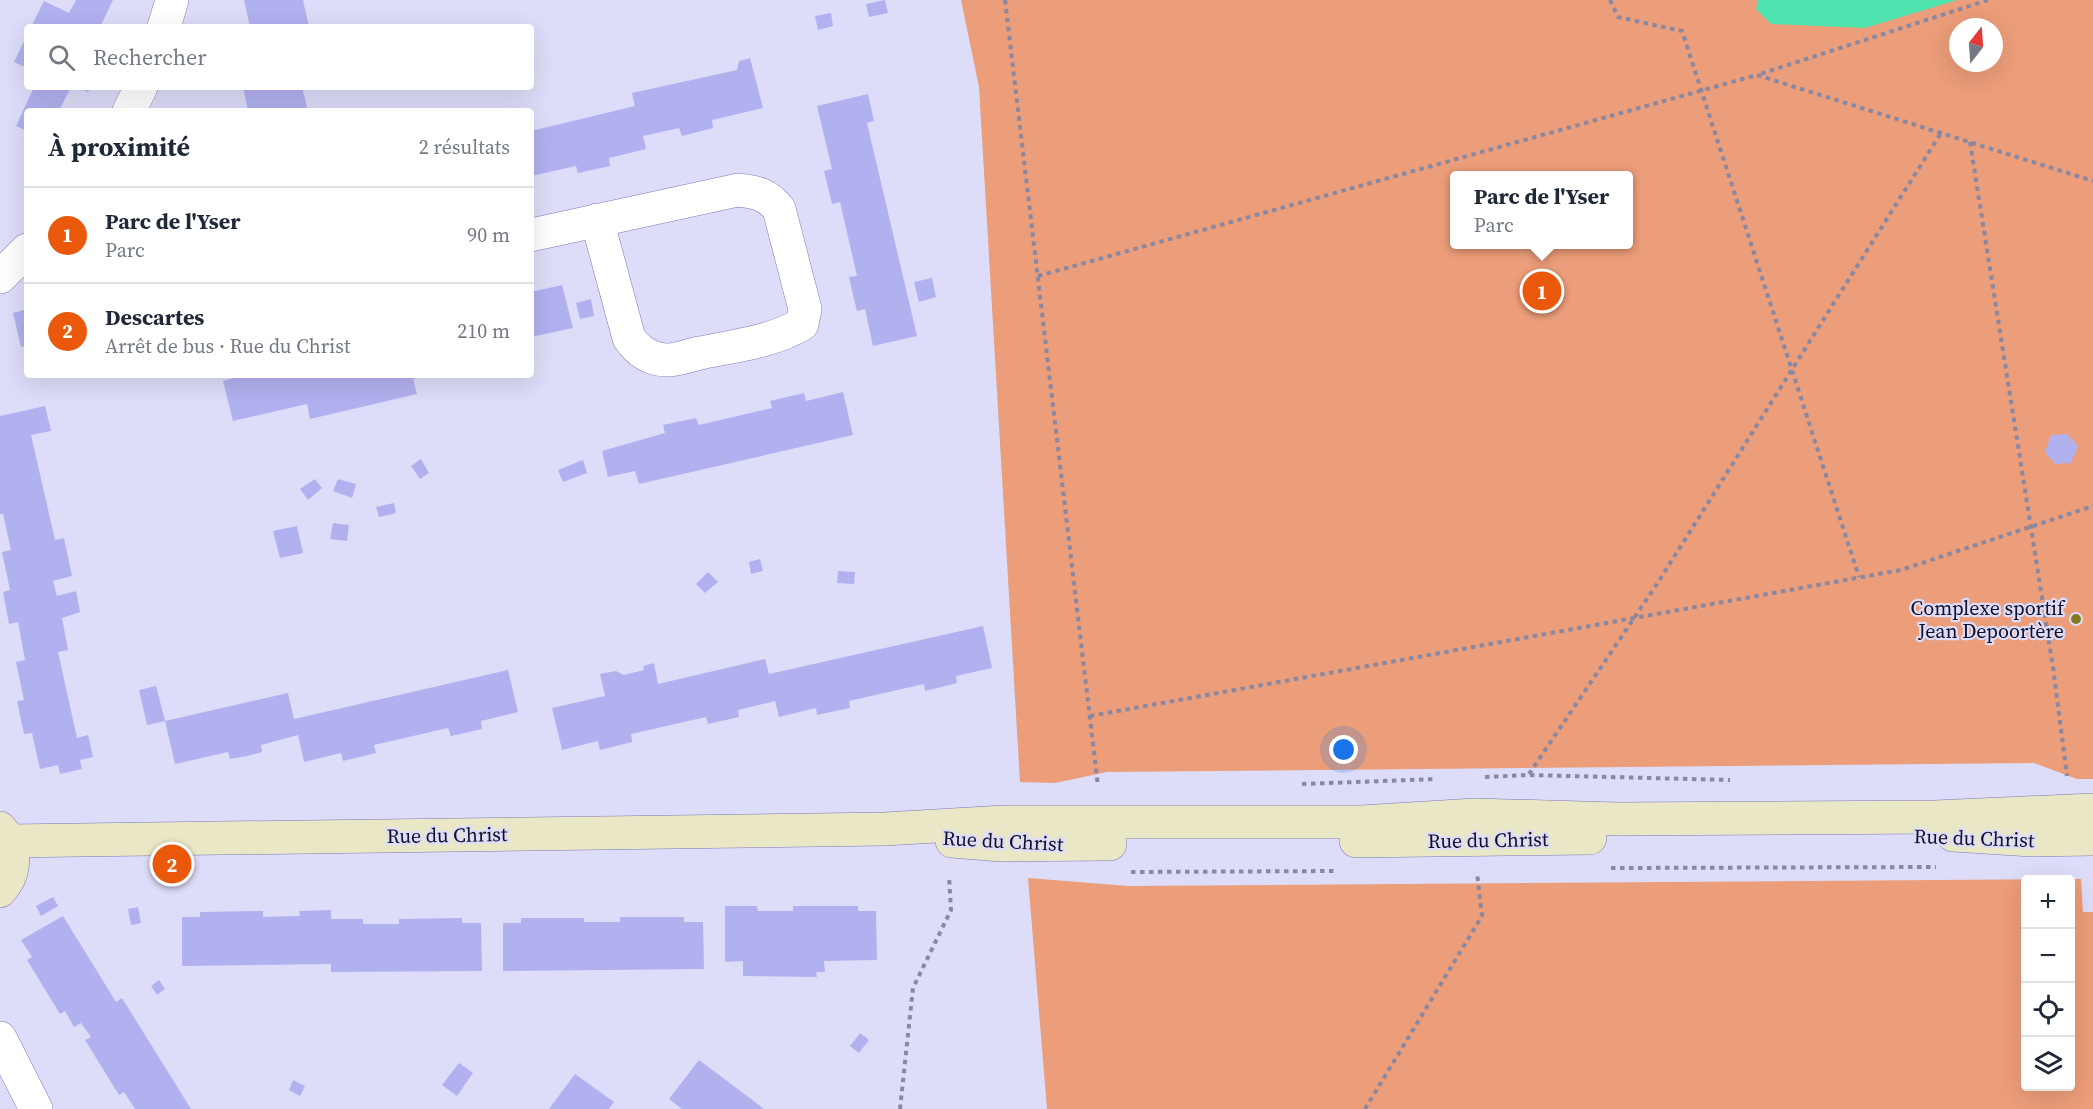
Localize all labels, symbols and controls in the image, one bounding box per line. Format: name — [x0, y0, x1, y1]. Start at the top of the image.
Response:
north arrow — [1949, 18, 2003, 72]
search box — [24, 24, 534, 90]
icon: search — [45, 41, 78, 74]
text: Rechercher — [93, 42, 207, 72]
text: À proximité — [48, 129, 190, 165]
text: 2 résultats — [419, 133, 510, 161]
popup — [1450, 171, 1633, 249]
text: Parc de l'Yser — [1474, 181, 1609, 211]
text: Parc de l'Yser — [105, 206, 240, 236]
text: Parc — [1474, 211, 1514, 239]
text: 1 — [62, 221, 73, 249]
text: 90 m — [467, 221, 510, 249]
text: Parc — [105, 236, 145, 264]
pin: 1 — [1522, 268, 1562, 314]
text: Descartes — [105, 302, 204, 332]
text: 2 — [62, 317, 73, 345]
text: 210 m — [457, 317, 510, 345]
text: Arrêt de bus · Rue du Christ — [105, 332, 350, 360]
place label: Complexe sportif Jean Depoortère — [1911, 594, 2066, 645]
marker: Complexe sportif Jean Depoortère — [2069, 612, 2083, 626]
your location — [1329, 735, 1358, 764]
street label: Rue du Christ — [386, 820, 508, 850]
street label: Rue du Christ — [1913, 822, 2035, 854]
street label: Rue du Christ — [942, 824, 1065, 858]
street label: Rue du Christ — [1427, 825, 1549, 855]
pin: 2 — [152, 842, 192, 886]
map controls — [2021, 875, 2075, 1091]
button: + — [2021, 875, 2075, 929]
button: − — [2021, 929, 2075, 983]
button: locate — [2021, 983, 2075, 1037]
button: layers — [2021, 1037, 2075, 1091]

